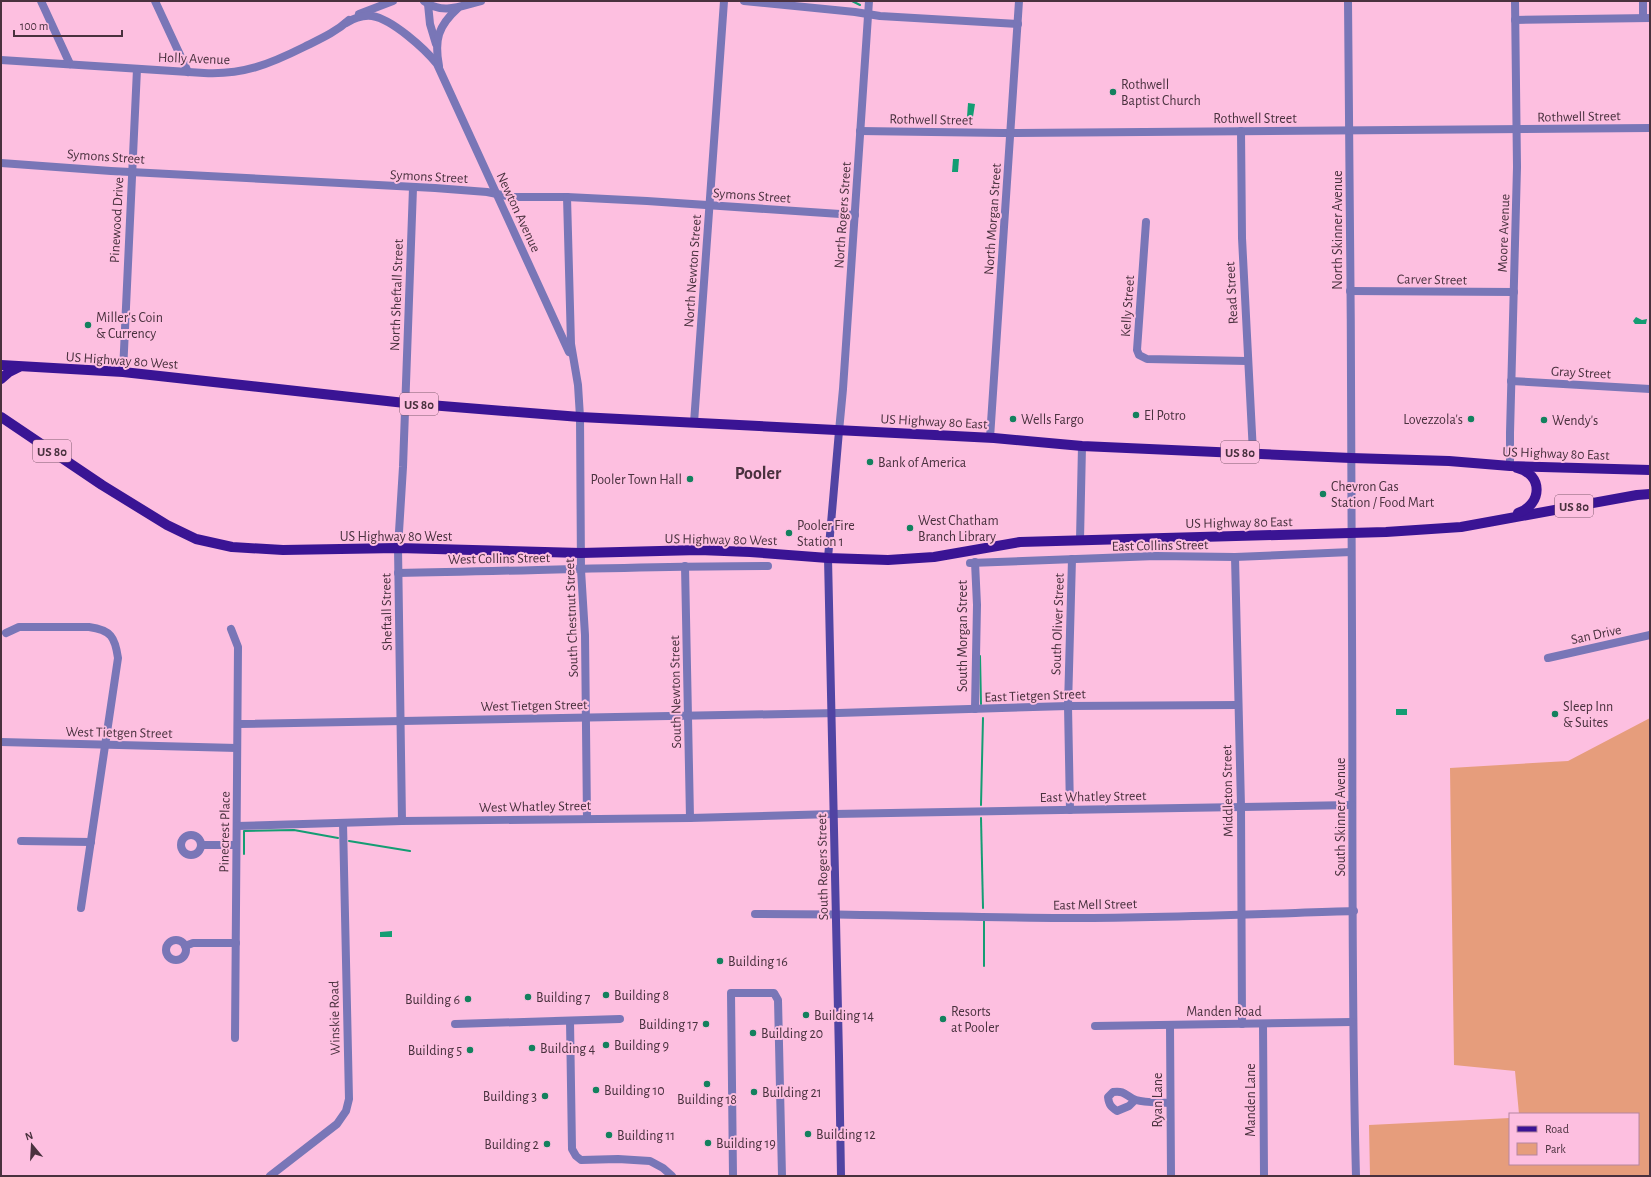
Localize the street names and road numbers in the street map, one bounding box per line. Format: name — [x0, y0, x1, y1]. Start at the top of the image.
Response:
street label: Holly Avenue — [158, 51, 230, 67]
street label: Rothwell Street — [1537, 109, 1621, 125]
street label: Rothwell Street — [889, 112, 973, 128]
street label: Rothwell Street — [1213, 112, 1297, 126]
street label: Symons Street — [67, 147, 146, 167]
street label: North Rogers Street — [832, 161, 854, 269]
street label: North Morgan Street — [982, 162, 1004, 275]
street label: Symons Street — [390, 168, 469, 186]
street label: Newton Avenue — [493, 170, 543, 255]
street label: North Skinner Avenue — [1331, 170, 1345, 290]
street label: Pinewood Drive — [108, 177, 126, 263]
street label: Symons Street — [713, 186, 792, 206]
street label: Moore Avenue — [1496, 194, 1512, 272]
street label: North Newton Street — [682, 214, 704, 328]
street label: North Sheftall Street — [388, 238, 406, 351]
street label: Read Street — [1223, 261, 1241, 325]
street label: Carver Street — [1397, 272, 1468, 288]
street label: Kelly Street — [1119, 274, 1137, 337]
street label: US Highway 80 West — [65, 350, 179, 372]
street label: Gray Street — [1551, 364, 1612, 382]
road number: US 80 — [400, 393, 438, 415]
street label: US Highway 80 East — [880, 412, 988, 432]
road number: US 80 — [33, 440, 71, 462]
road number: US 80 — [1221, 441, 1259, 463]
street label: US Highway 80 East — [1502, 445, 1610, 463]
road number: US 80 — [1555, 495, 1593, 517]
street label: US Highway 80 East — [1185, 515, 1293, 531]
street label: US Highway 80 West — [340, 530, 453, 544]
street label: US Highway 80 West — [665, 532, 778, 548]
street label: East Collins Street — [1112, 538, 1209, 554]
street label: West Collins Street — [448, 551, 551, 567]
street label: South Chestnut Street — [563, 558, 581, 678]
street label: Sheftall Street — [379, 572, 395, 651]
street label: South Oliver Street — [1049, 572, 1067, 675]
street label: South Morgan Street — [956, 580, 970, 692]
street label: San Drive — [1570, 623, 1623, 647]
street label: South Newton Street — [668, 635, 684, 749]
street label: East Tietgen Street — [984, 687, 1087, 705]
street label: West Tietgen Street — [480, 698, 588, 714]
street label: West Tietgen Street — [65, 725, 173, 741]
street label: Middleton Street — [1220, 744, 1236, 837]
street label: South Skinner Avenue — [1334, 757, 1348, 877]
street label: East Whatley Street — [1040, 789, 1147, 805]
street label: Pinecrest Place — [217, 791, 233, 873]
street label: West Whatley Street — [479, 799, 592, 815]
street label: South Rogers Street — [815, 813, 831, 920]
street label: East Mell Street — [1053, 897, 1138, 913]
street label: Winskie Road — [327, 981, 343, 1055]
street label: Manden Road — [1186, 1005, 1262, 1019]
street label: Manden Lane — [1244, 1063, 1258, 1137]
street label: Ryan Lane — [1151, 1073, 1165, 1127]

